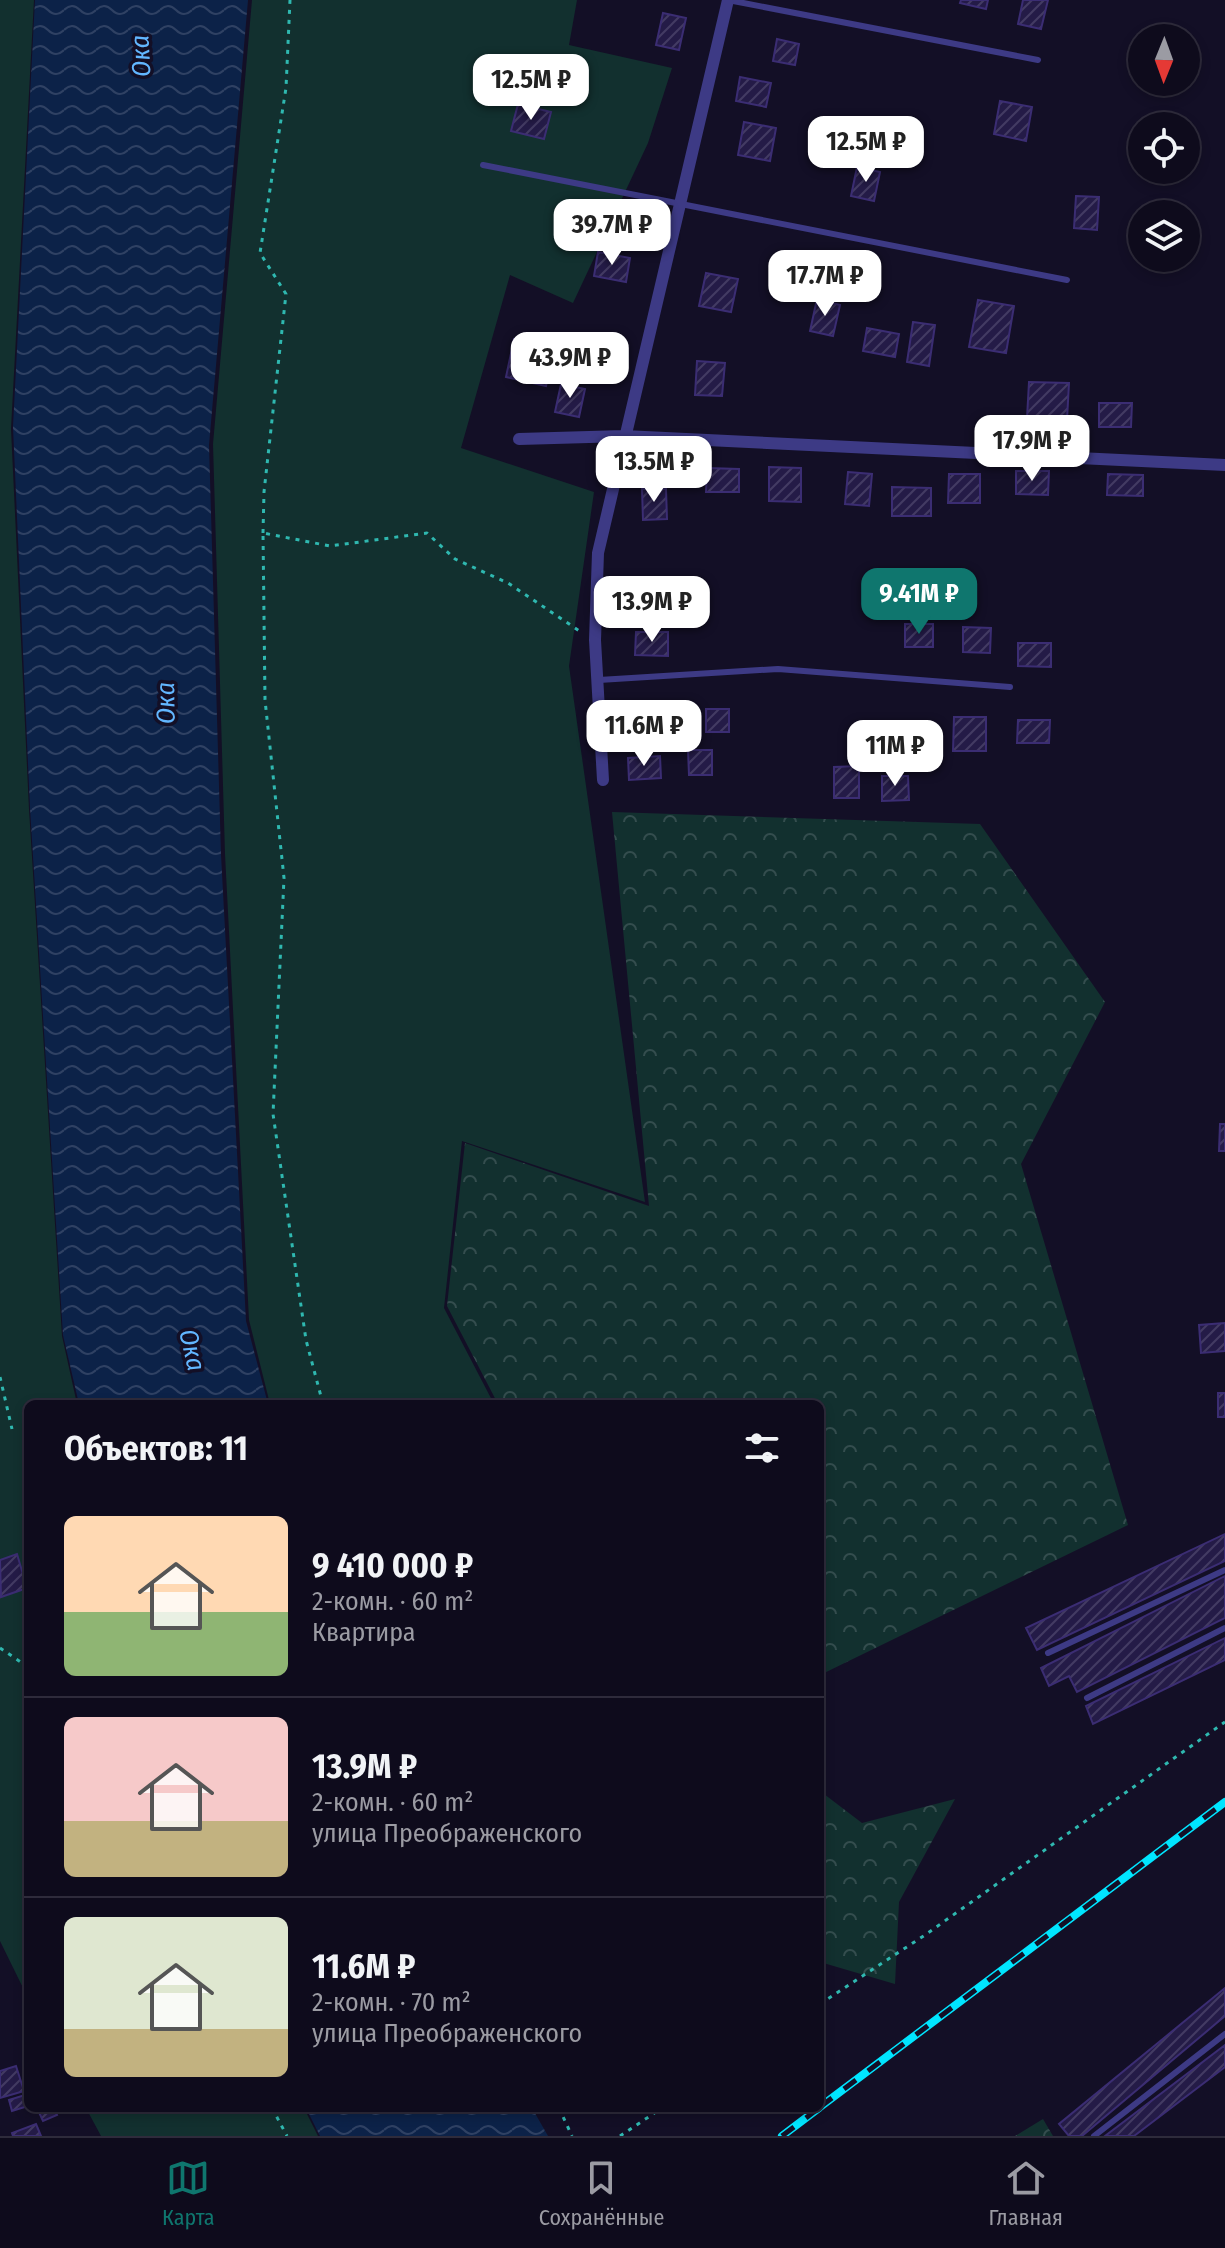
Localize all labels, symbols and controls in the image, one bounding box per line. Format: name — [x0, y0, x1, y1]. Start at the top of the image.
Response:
north arrow — [1128, 24, 1200, 96]
map controls — [1128, 24, 1200, 272]
water label: Ока — [124, 34, 158, 78]
pin: 12.5M ₽ — [457, 54, 605, 122]
text: 12.5M ₽ — [491, 64, 571, 95]
button: locate — [1128, 112, 1200, 184]
pin: 12.5M ₽ — [792, 116, 940, 184]
text: 12.5M ₽ — [826, 126, 906, 157]
pin: 39.7M ₽ — [538, 199, 686, 267]
button: layers — [1128, 200, 1200, 272]
text: 39.7M ₽ — [572, 209, 652, 240]
pin: 17.7M ₽ — [751, 250, 899, 318]
text: 17.7M ₽ — [786, 260, 864, 291]
pin: 43.9M ₽ — [496, 332, 644, 400]
text: 43.9M ₽ — [529, 342, 611, 373]
pin: 17.9M ₽ — [958, 415, 1106, 483]
text: 17.9M ₽ — [992, 425, 1072, 456]
pin: 13.5M ₽ — [580, 436, 728, 504]
text: 13.5M ₽ — [614, 446, 694, 477]
pin: 9.41M ₽ — [845, 568, 993, 636]
pin: 13.9M ₽ — [578, 576, 726, 644]
text: 9.41M ₽ — [879, 578, 959, 609]
text: 13.9M ₽ — [612, 586, 692, 617]
water label: Ока — [150, 682, 182, 724]
pin: 11.6M ₽ — [570, 700, 718, 768]
text: 11.6M ₽ — [604, 710, 684, 741]
pin: 11M ₽ — [839, 720, 951, 788]
text: 11M ₽ — [865, 730, 925, 761]
water label: Ока — [172, 1326, 212, 1374]
icon: filters — [740, 1426, 784, 1470]
text: Объектов: 11 — [64, 1428, 248, 1469]
text: 9 410 000 ₽ — [312, 1545, 473, 1586]
icon: home — [128, 1548, 224, 1644]
text: 2-комн. · 60 m² — [312, 1586, 473, 1617]
text: Квартира — [312, 1617, 416, 1648]
text: 13.9M ₽ — [312, 1746, 417, 1787]
icon: home — [128, 1749, 224, 1845]
text: 2-комн. · 60 m² — [312, 1787, 473, 1818]
text: улица Преображенского — [312, 1818, 582, 1849]
text: 11.6M ₽ — [312, 1946, 415, 1987]
icon: home — [128, 1949, 224, 2045]
text: 2-комн. · 70 m² — [312, 1987, 471, 2018]
text: улица Преображенского — [312, 2018, 582, 2049]
tab: Карта — [162, 2156, 215, 2231]
tab: Сохранённые — [539, 2156, 664, 2231]
tab: Главная — [988, 2156, 1063, 2231]

